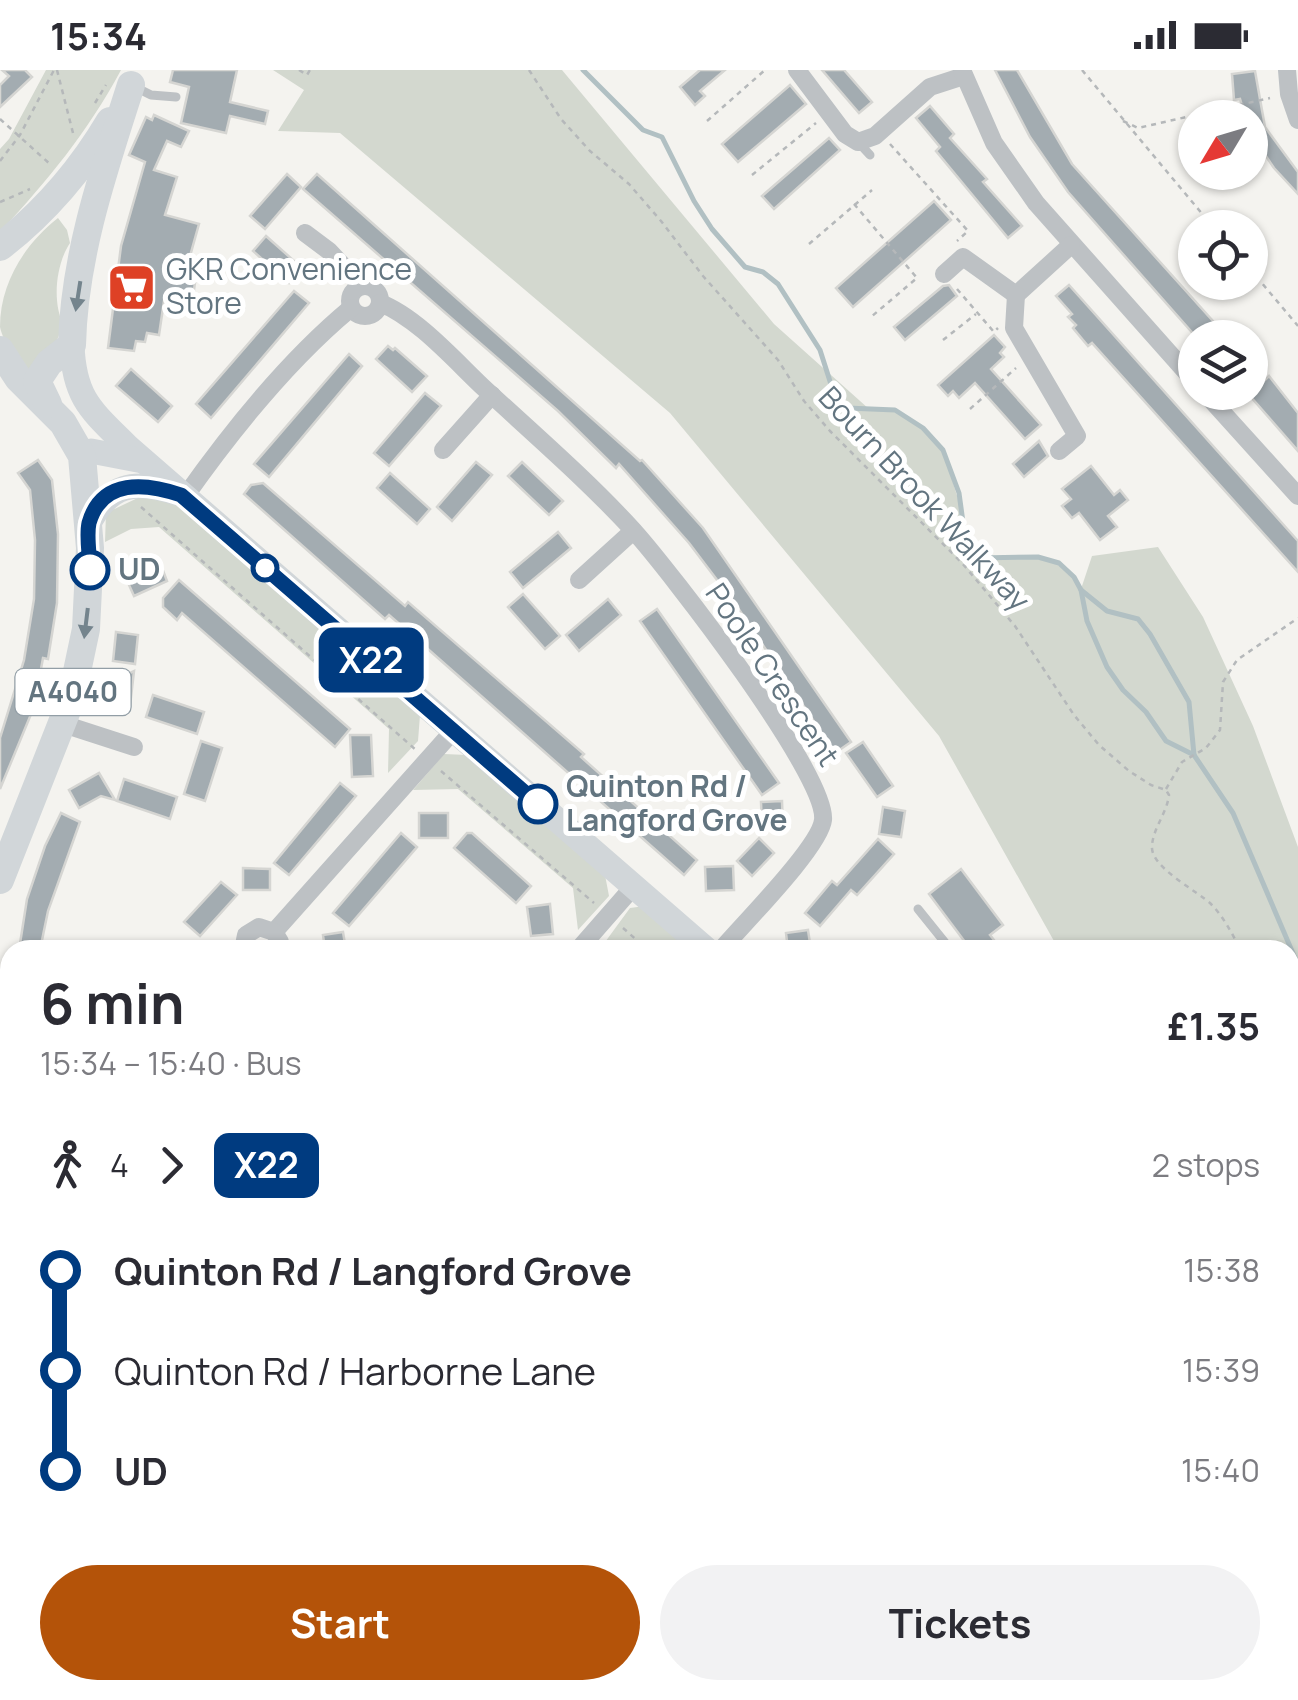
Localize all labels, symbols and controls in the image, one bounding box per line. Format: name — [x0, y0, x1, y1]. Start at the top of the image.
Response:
text: 15:34 — [50, 9, 147, 61]
north arrow — [1178, 100, 1268, 190]
map controls — [1178, 100, 1268, 410]
button: locate — [1178, 210, 1268, 300]
place label: GKR Convenience Store — [166, 248, 412, 323]
supermarket icon: GKR Convenience Store — [105, 261, 157, 313]
one-way arrow — [69, 280, 85, 312]
button: layers — [1178, 320, 1268, 410]
street label: Bourn Brook Walkway — [810, 377, 1040, 619]
place label: UD — [118, 548, 161, 589]
marker: UD — [71, 551, 109, 589]
unlabelled marker — [252, 555, 278, 581]
street label: Poole Crescent — [697, 575, 850, 774]
one-way arrow — [78, 607, 94, 639]
line badge: X22 — [314, 628, 428, 692]
text: X22 — [339, 636, 403, 684]
road number: A4040 — [15, 669, 130, 715]
place label: Quinton Rd / Langford Grove — [566, 765, 788, 840]
marker: Quinton Rd / Langford Grove — [519, 785, 557, 823]
text: 6 min — [40, 965, 184, 1041]
text: £1.35 — [1167, 999, 1260, 1051]
text: 15:34 – 15:40 · Bus — [40, 1041, 302, 1085]
icon: walk — [40, 1138, 95, 1193]
icon: forward — [144, 1138, 199, 1193]
text: X22 — [234, 1141, 299, 1189]
text: 4 — [110, 1143, 129, 1187]
text: 2 stops — [1152, 1143, 1260, 1187]
text: Quinton Rd / Langford Grove — [114, 1244, 632, 1296]
text: 15:38 — [1183, 1248, 1260, 1292]
text: Quinton Rd / Harborne Lane — [114, 1344, 596, 1396]
text: 15:39 — [1182, 1348, 1260, 1392]
text: UD — [114, 1444, 168, 1496]
text: 15:40 — [1181, 1448, 1260, 1492]
button: Start — [40, 1565, 640, 1680]
button: Tickets — [660, 1565, 1260, 1680]

